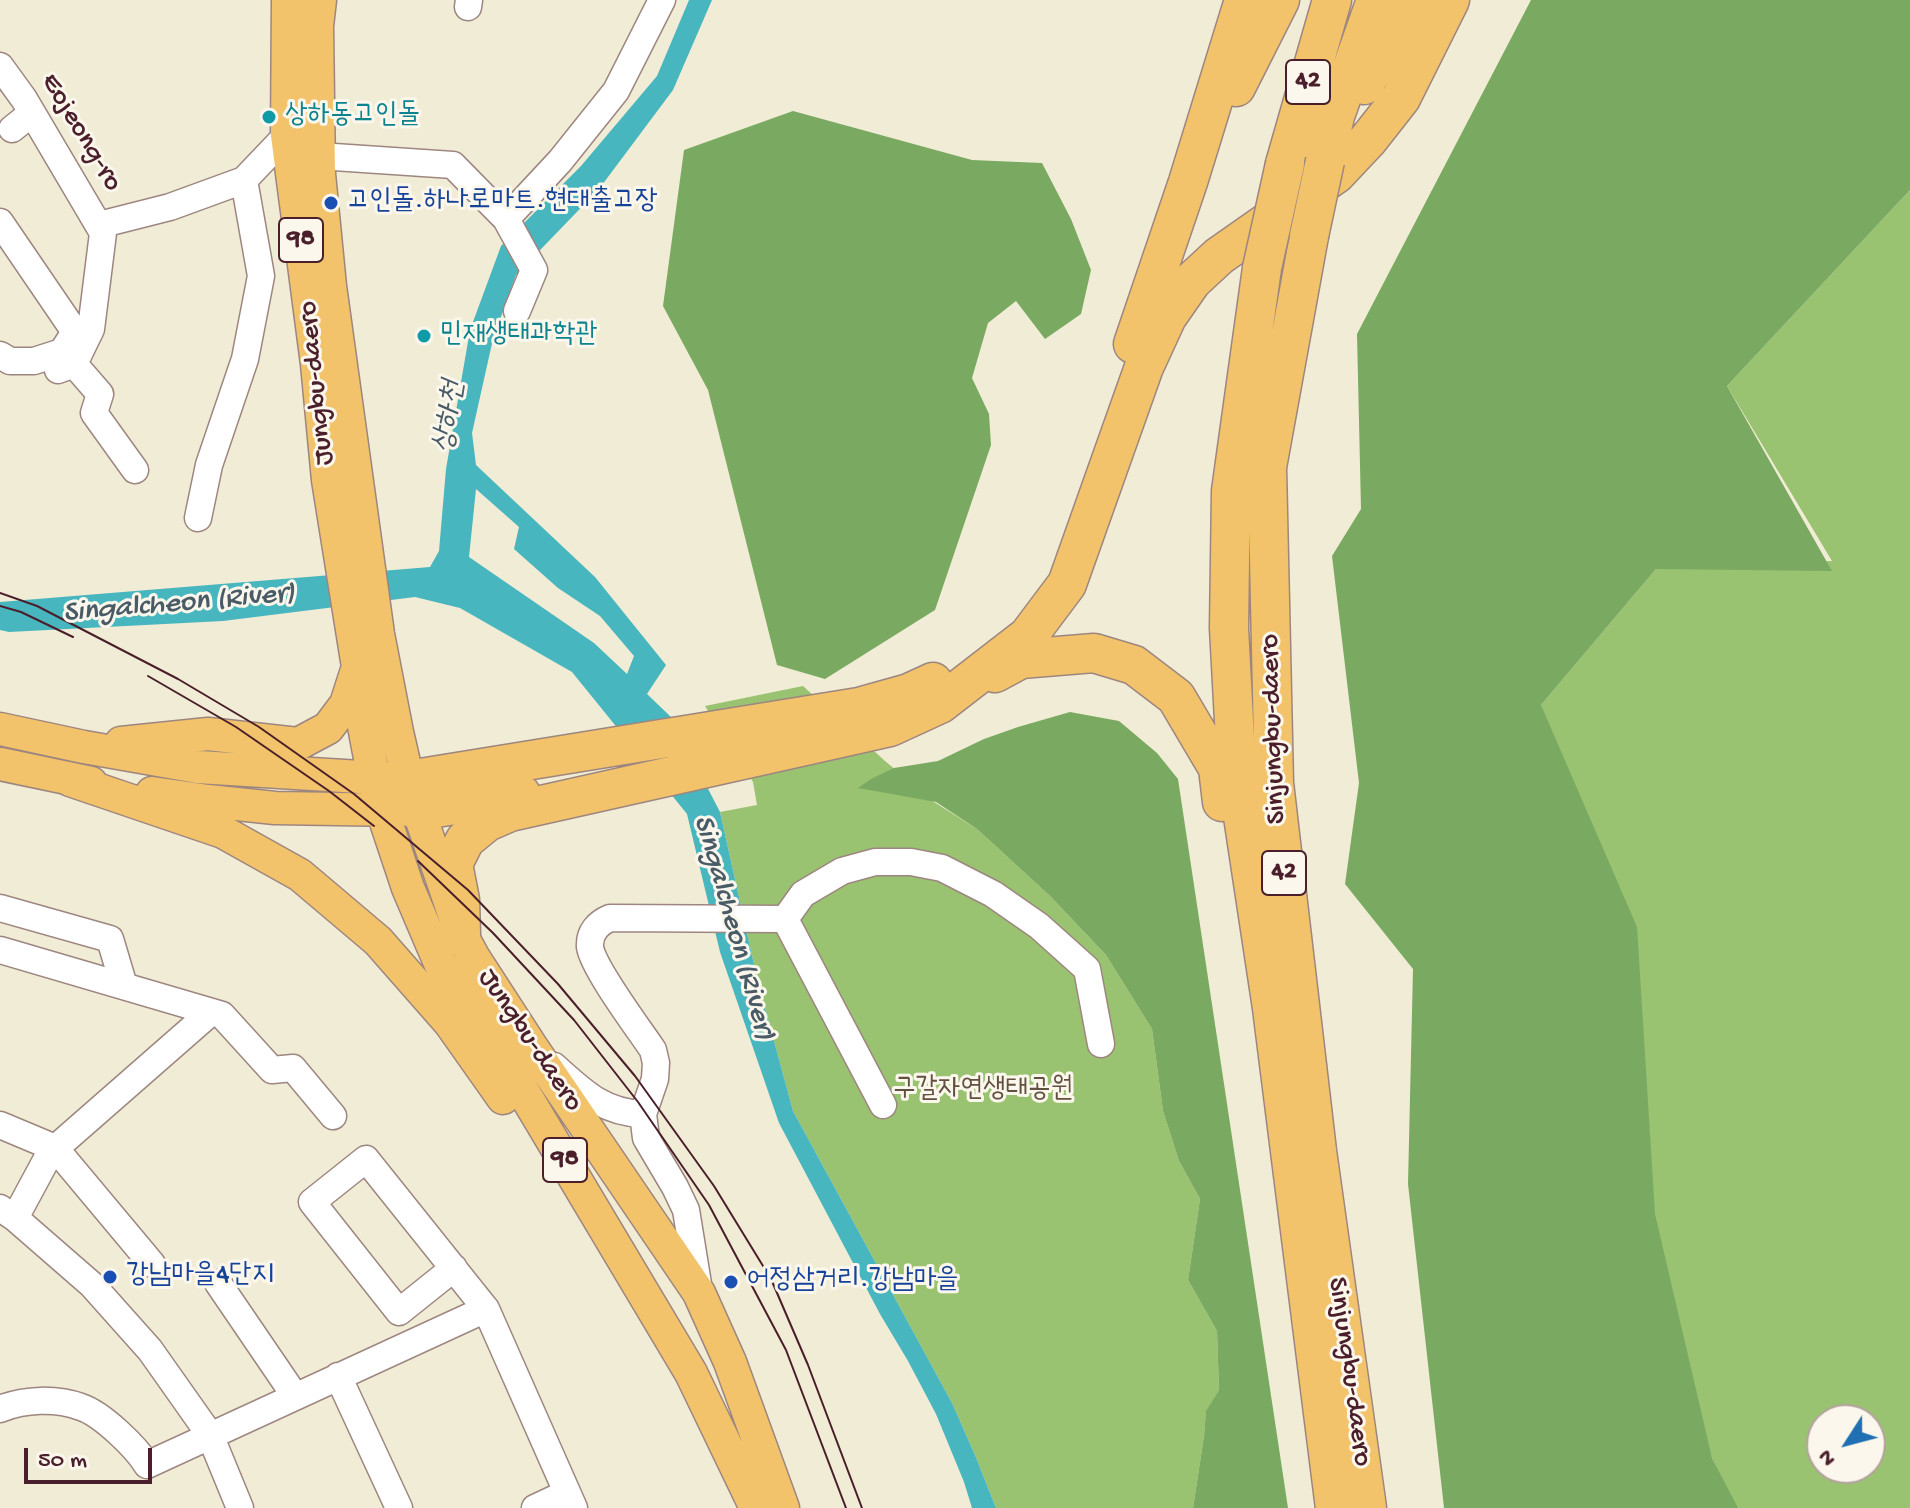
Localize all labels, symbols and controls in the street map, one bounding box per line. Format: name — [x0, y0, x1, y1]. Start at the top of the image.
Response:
road number: 42 — [1286, 60, 1330, 104]
street label: Eojeong-ro — [32, 68, 128, 198]
place label: 상하동고인돌 — [285, 100, 420, 134]
marker: 상하동고인돌 — [260, 108, 278, 126]
place label: 고인돌.하나로마트.현대출고장 — [347, 186, 657, 220]
marker: 고인돌.하나로마트.현대출고장 — [322, 194, 340, 212]
road number: 98 — [279, 218, 323, 262]
street label: Jungbu-daero — [293, 299, 343, 467]
place label: 민재생태과학관 — [440, 319, 598, 353]
marker: 민재생태과학관 — [415, 327, 433, 345]
water label: 상하천 — [428, 378, 474, 456]
water label: Singalcheon (River) — [62, 577, 296, 633]
street label: Sinjungbu-daero — [1255, 633, 1295, 825]
water label: Singalcheon (River) — [683, 811, 781, 1045]
road number: 42 — [1262, 851, 1306, 895]
street label: Jungbu-daero — [469, 963, 589, 1119]
park label: 구갈자연생태공원 — [893, 1074, 1073, 1108]
road number: 98 — [543, 1138, 587, 1182]
place label: 강남마을4단지 — [126, 1260, 274, 1294]
place label: 어정삼거리.강남마을 — [747, 1265, 959, 1299]
marker: 강남마을4단지 — [101, 1268, 119, 1286]
marker: 어정삼거리.강남마을 — [722, 1273, 740, 1291]
street label: Sinjungbu-daero — [1318, 1275, 1378, 1469]
north arrow — [1806, 1404, 1886, 1484]
scale bar — [28, 1432, 156, 1482]
text: N — [1813, 1443, 1843, 1470]
text: 50 m — [38, 1447, 87, 1476]

